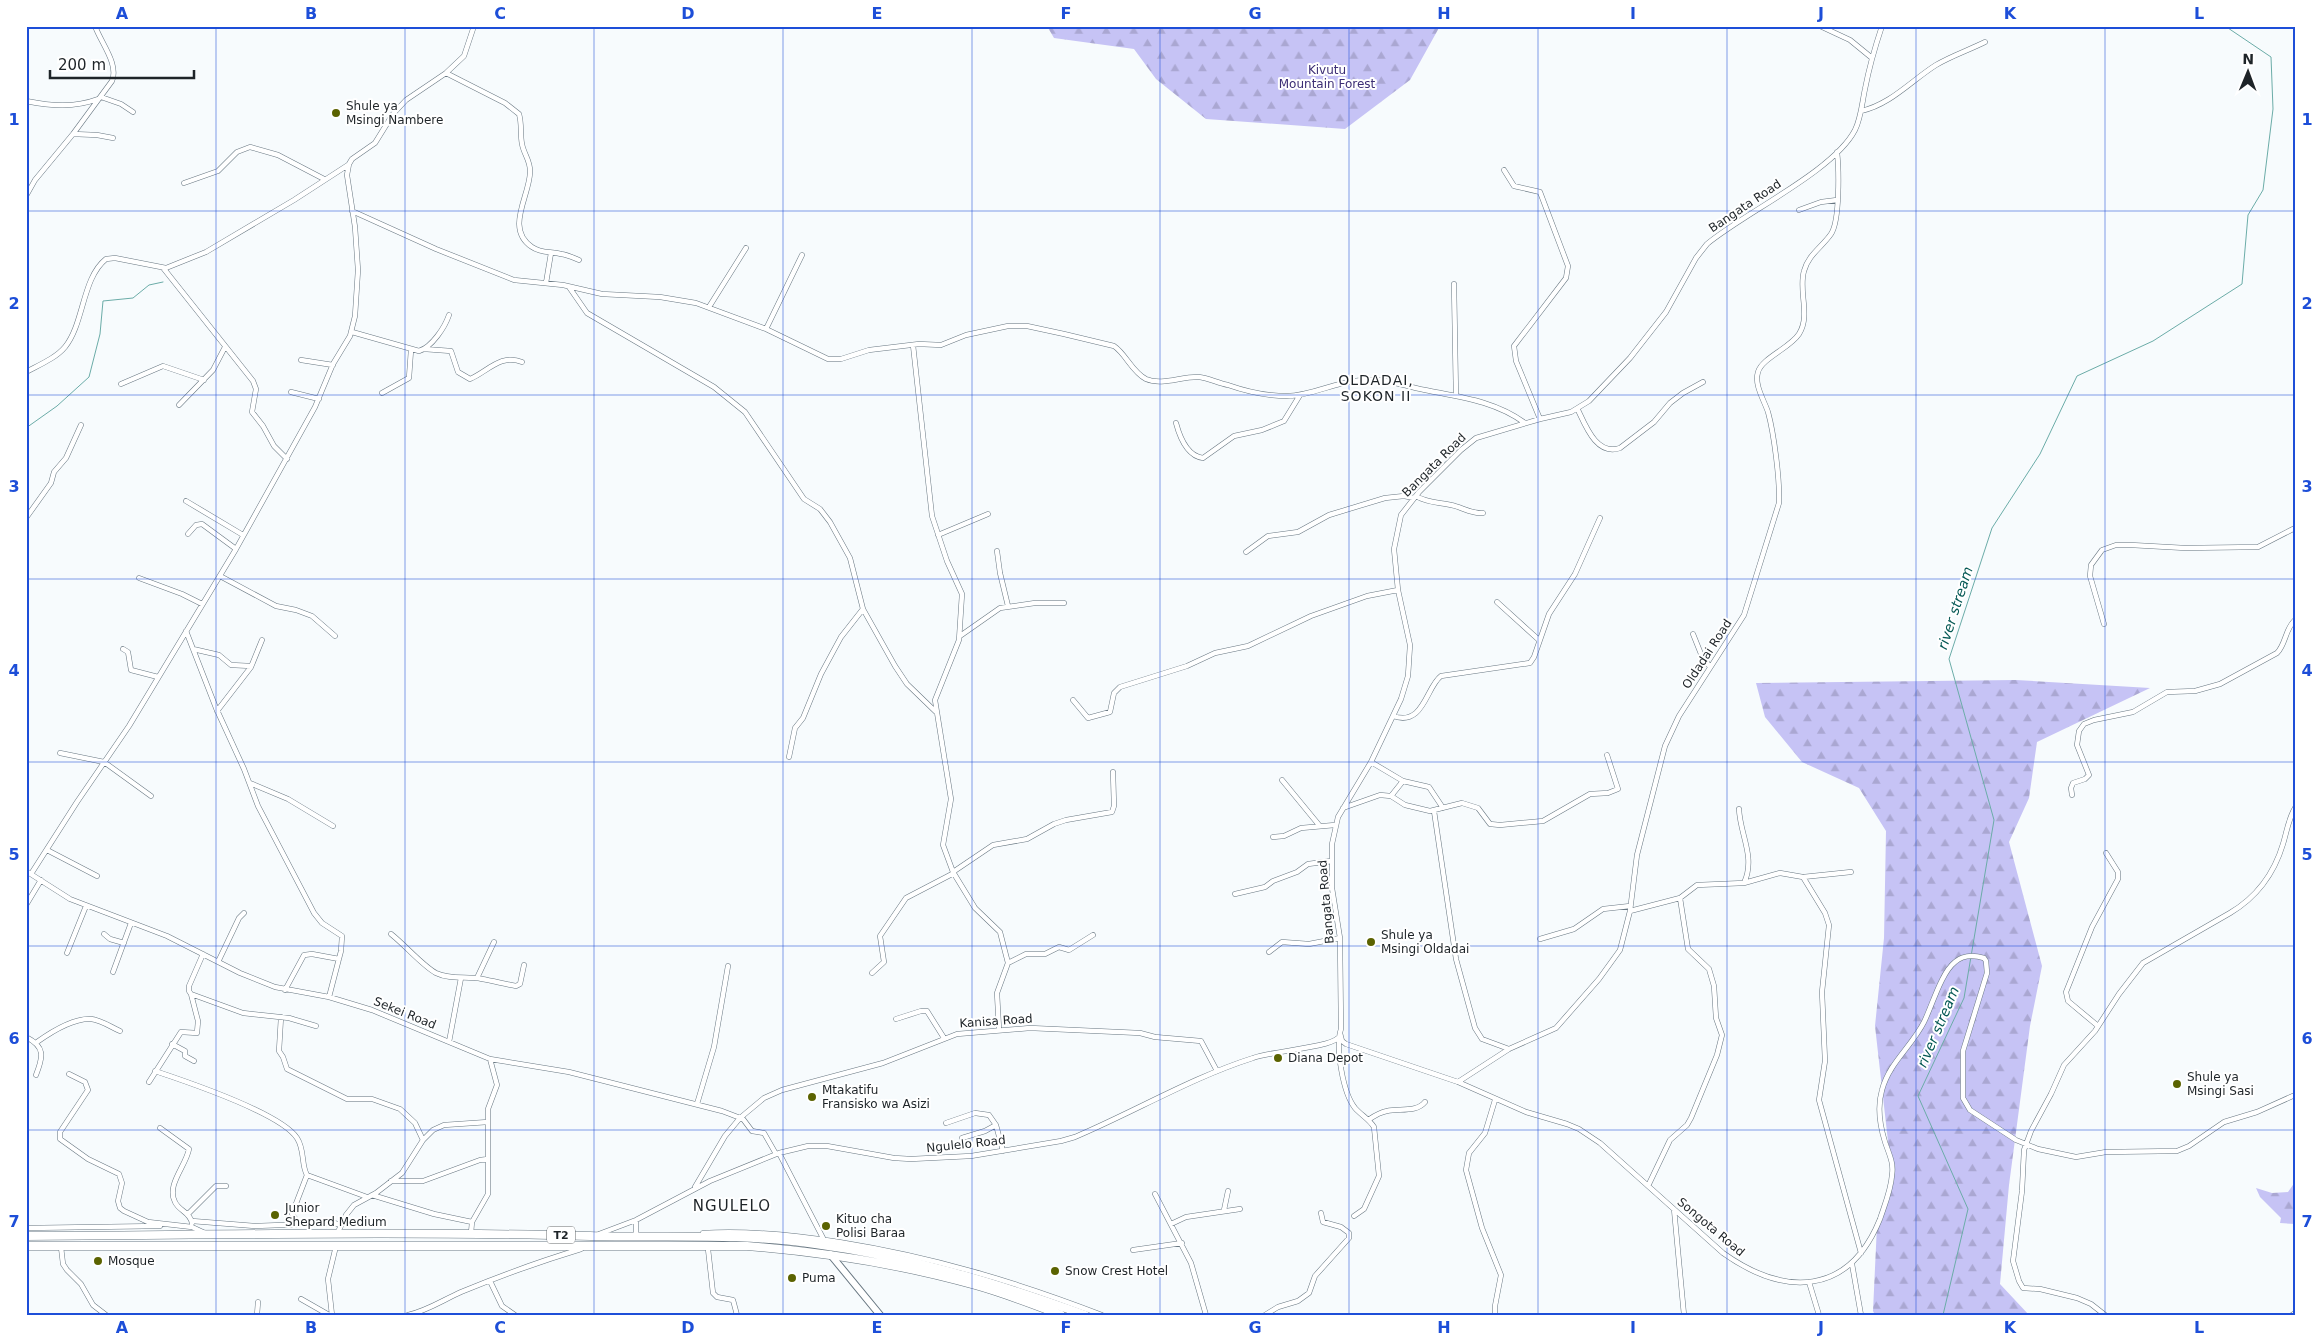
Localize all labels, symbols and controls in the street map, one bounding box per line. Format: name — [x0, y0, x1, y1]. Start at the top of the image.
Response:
text: A — [116, 4, 129, 23]
text: B — [305, 4, 317, 23]
text: C — [494, 4, 506, 23]
text: D — [681, 4, 695, 23]
text: E — [872, 4, 882, 23]
text: F — [1061, 4, 1071, 23]
text: G — [1248, 4, 1262, 23]
text: H — [1437, 4, 1451, 23]
text: I — [1630, 4, 1636, 23]
text: J — [1817, 4, 1824, 23]
text: K — [2004, 4, 2017, 23]
text: L — [2194, 4, 2204, 23]
scale bar — [50, 48, 194, 80]
north arrow — [2224, 48, 2274, 98]
text: N — [2242, 51, 2254, 67]
text: 200 m — [58, 56, 106, 74]
park label: Kivutu Mountain Forest — [1279, 63, 1376, 91]
place label: Shule ya Msingi Nambere — [346, 99, 443, 127]
marker: Shule ya Msingi Nambere — [330, 107, 342, 119]
text: 1 — [8, 110, 20, 129]
text: 1 — [2301, 110, 2313, 129]
street label: Bangata Road — [1706, 177, 1784, 235]
text: 2 — [8, 294, 20, 313]
text: 2 — [2301, 294, 2313, 313]
district label: OLDADAI, SOKON II — [1338, 372, 1414, 404]
street label: Bangata Road — [1399, 430, 1469, 500]
text: 3 — [8, 477, 20, 496]
text: 3 — [2301, 477, 2313, 496]
water label: river stream — [1934, 565, 1976, 651]
street label: Oldadai Road — [1679, 617, 1735, 691]
text: 4 — [8, 661, 20, 680]
text: 4 — [2301, 661, 2313, 680]
text: 5 — [8, 845, 20, 864]
text: 5 — [2301, 845, 2313, 864]
street label: Bangata Road — [1315, 859, 1337, 945]
place label: Shule ya Msingi Oldadai — [1381, 928, 1469, 956]
marker: Shule ya Msingi Oldadai — [1365, 936, 1377, 948]
water label: river stream — [1914, 984, 1962, 1070]
street label: Sekei Road — [372, 994, 438, 1032]
street label: Kanisa Road — [959, 1011, 1033, 1031]
text: 6 — [8, 1029, 20, 1048]
text: 6 — [2301, 1029, 2313, 1048]
place label: Diana Depot — [1288, 1051, 1363, 1065]
marker: Diana Depot — [1272, 1052, 1284, 1064]
place label: Shule ya Msingi Sasi — [2187, 1070, 2254, 1098]
marker: Shule ya Msingi Sasi — [2171, 1078, 2183, 1090]
place label: Mtakatifu Fransisko wa Asizi — [822, 1083, 930, 1111]
marker: Mtakatifu Fransisko wa Asizi — [806, 1091, 818, 1103]
street label: Ngulelo Road — [926, 1133, 1006, 1155]
street label: Songota Road — [1675, 1195, 1747, 1259]
district label: NGULELO — [693, 1197, 771, 1215]
place label: Junior Shepard Medium — [284, 1201, 387, 1229]
marker: Junior Shepard Medium — [269, 1209, 281, 1221]
text: 7 — [8, 1212, 20, 1231]
place label: Kituo cha Polisi Baraa — [836, 1212, 905, 1240]
text: 7 — [2301, 1212, 2313, 1231]
marker: Kituo cha Polisi Baraa — [820, 1220, 832, 1232]
road number: T2 — [547, 1226, 575, 1244]
place label: Mosque — [108, 1254, 155, 1268]
marker: Mosque — [92, 1255, 104, 1267]
place label: Snow Crest Hotel — [1065, 1264, 1168, 1278]
marker: Snow Crest Hotel — [1049, 1265, 1061, 1277]
place label: Puma — [802, 1271, 836, 1285]
marker: Puma — [786, 1272, 798, 1284]
text: A — [116, 1318, 129, 1337]
text: B — [305, 1318, 317, 1337]
text: C — [494, 1318, 506, 1337]
text: D — [681, 1318, 695, 1337]
text: E — [872, 1318, 882, 1337]
text: F — [1061, 1318, 1071, 1337]
text: G — [1248, 1318, 1262, 1337]
text: H — [1437, 1318, 1451, 1337]
text: I — [1630, 1318, 1636, 1337]
text: J — [1817, 1318, 1824, 1337]
text: K — [2004, 1318, 2017, 1337]
text: L — [2194, 1318, 2204, 1337]

